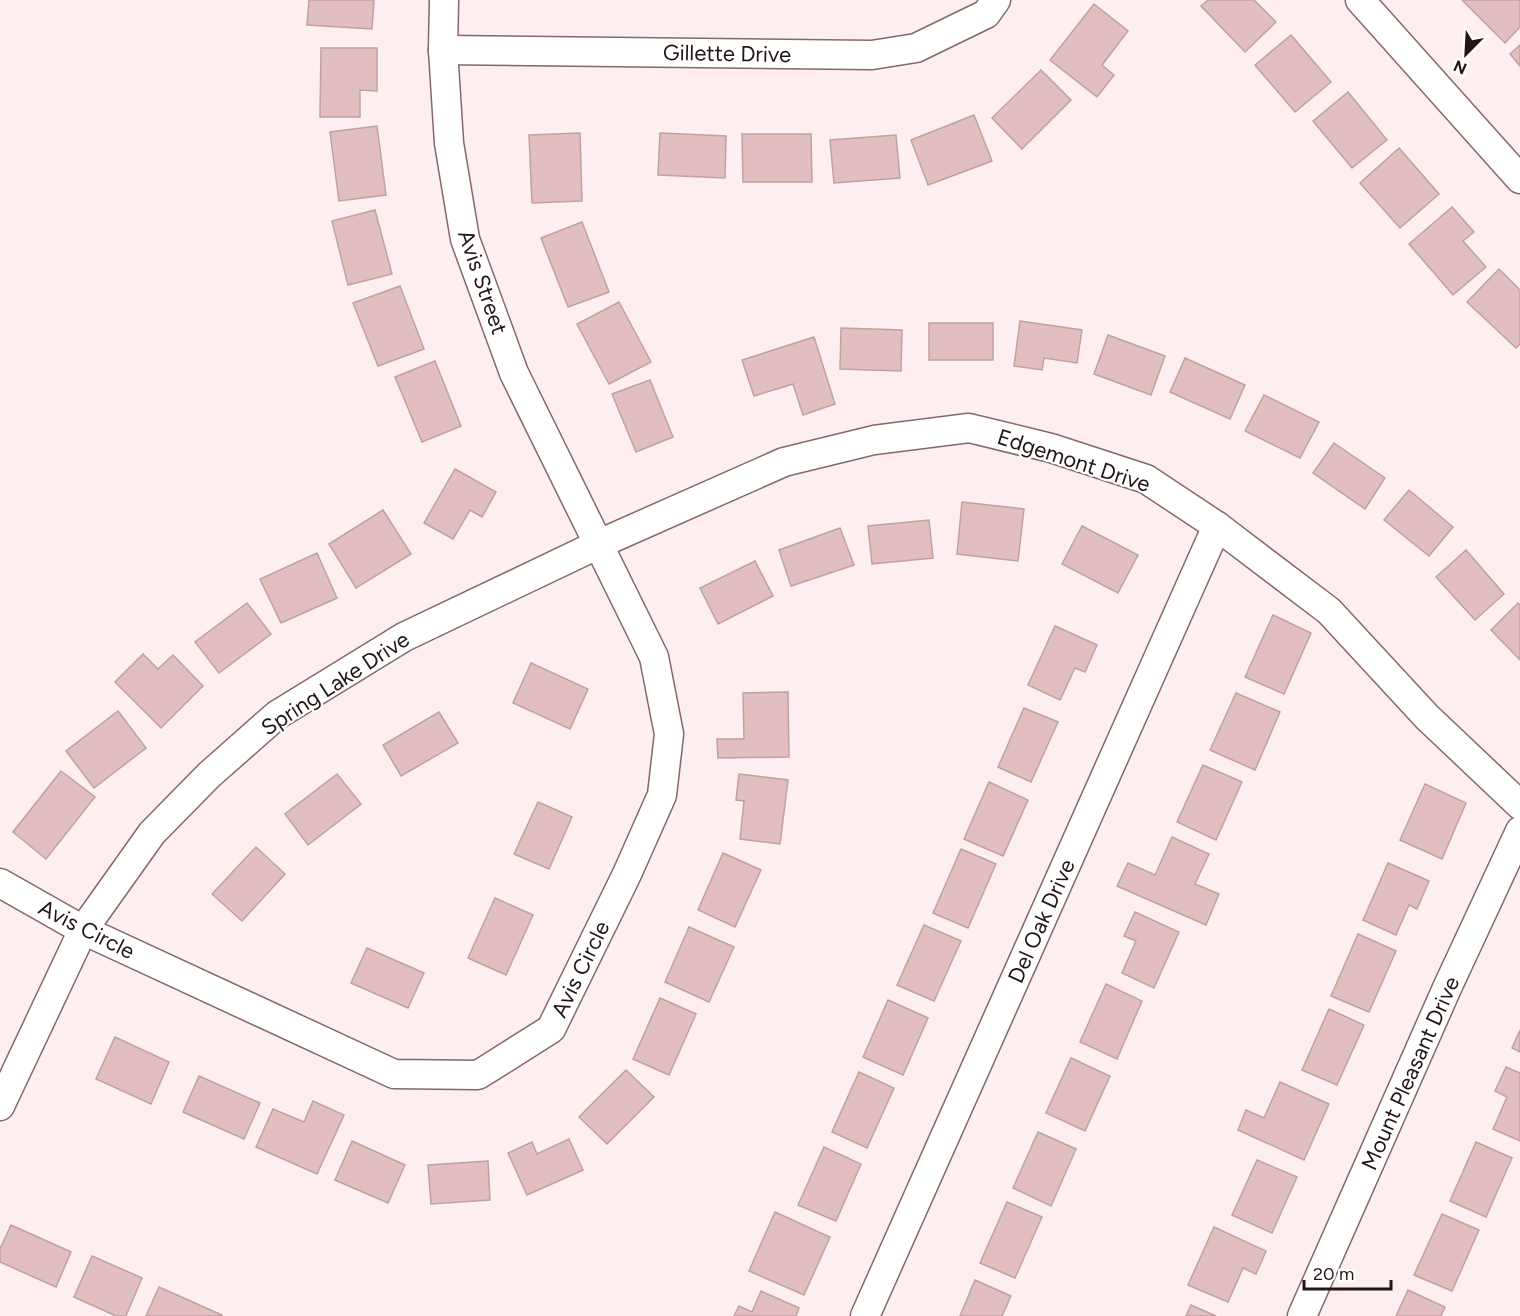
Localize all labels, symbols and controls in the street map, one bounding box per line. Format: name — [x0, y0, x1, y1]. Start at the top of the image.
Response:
north arrow — [1436, 24, 1496, 84]
street label: Gillette Drive — [663, 39, 791, 68]
text: N — [1451, 56, 1470, 78]
street label: Avis Street — [452, 226, 513, 338]
street label: Edgemont Drive — [994, 423, 1154, 498]
street label: Spring Lake Drive — [256, 626, 414, 741]
street label: Del Oak Drive — [1002, 855, 1081, 987]
street label: Avis Circle — [34, 894, 139, 965]
street label: Avis Circle — [546, 917, 615, 1022]
street label: Mount Pleasant Drive — [1356, 972, 1465, 1174]
scale bar — [1304, 1253, 1391, 1291]
text: 20 m — [1313, 1263, 1354, 1285]

